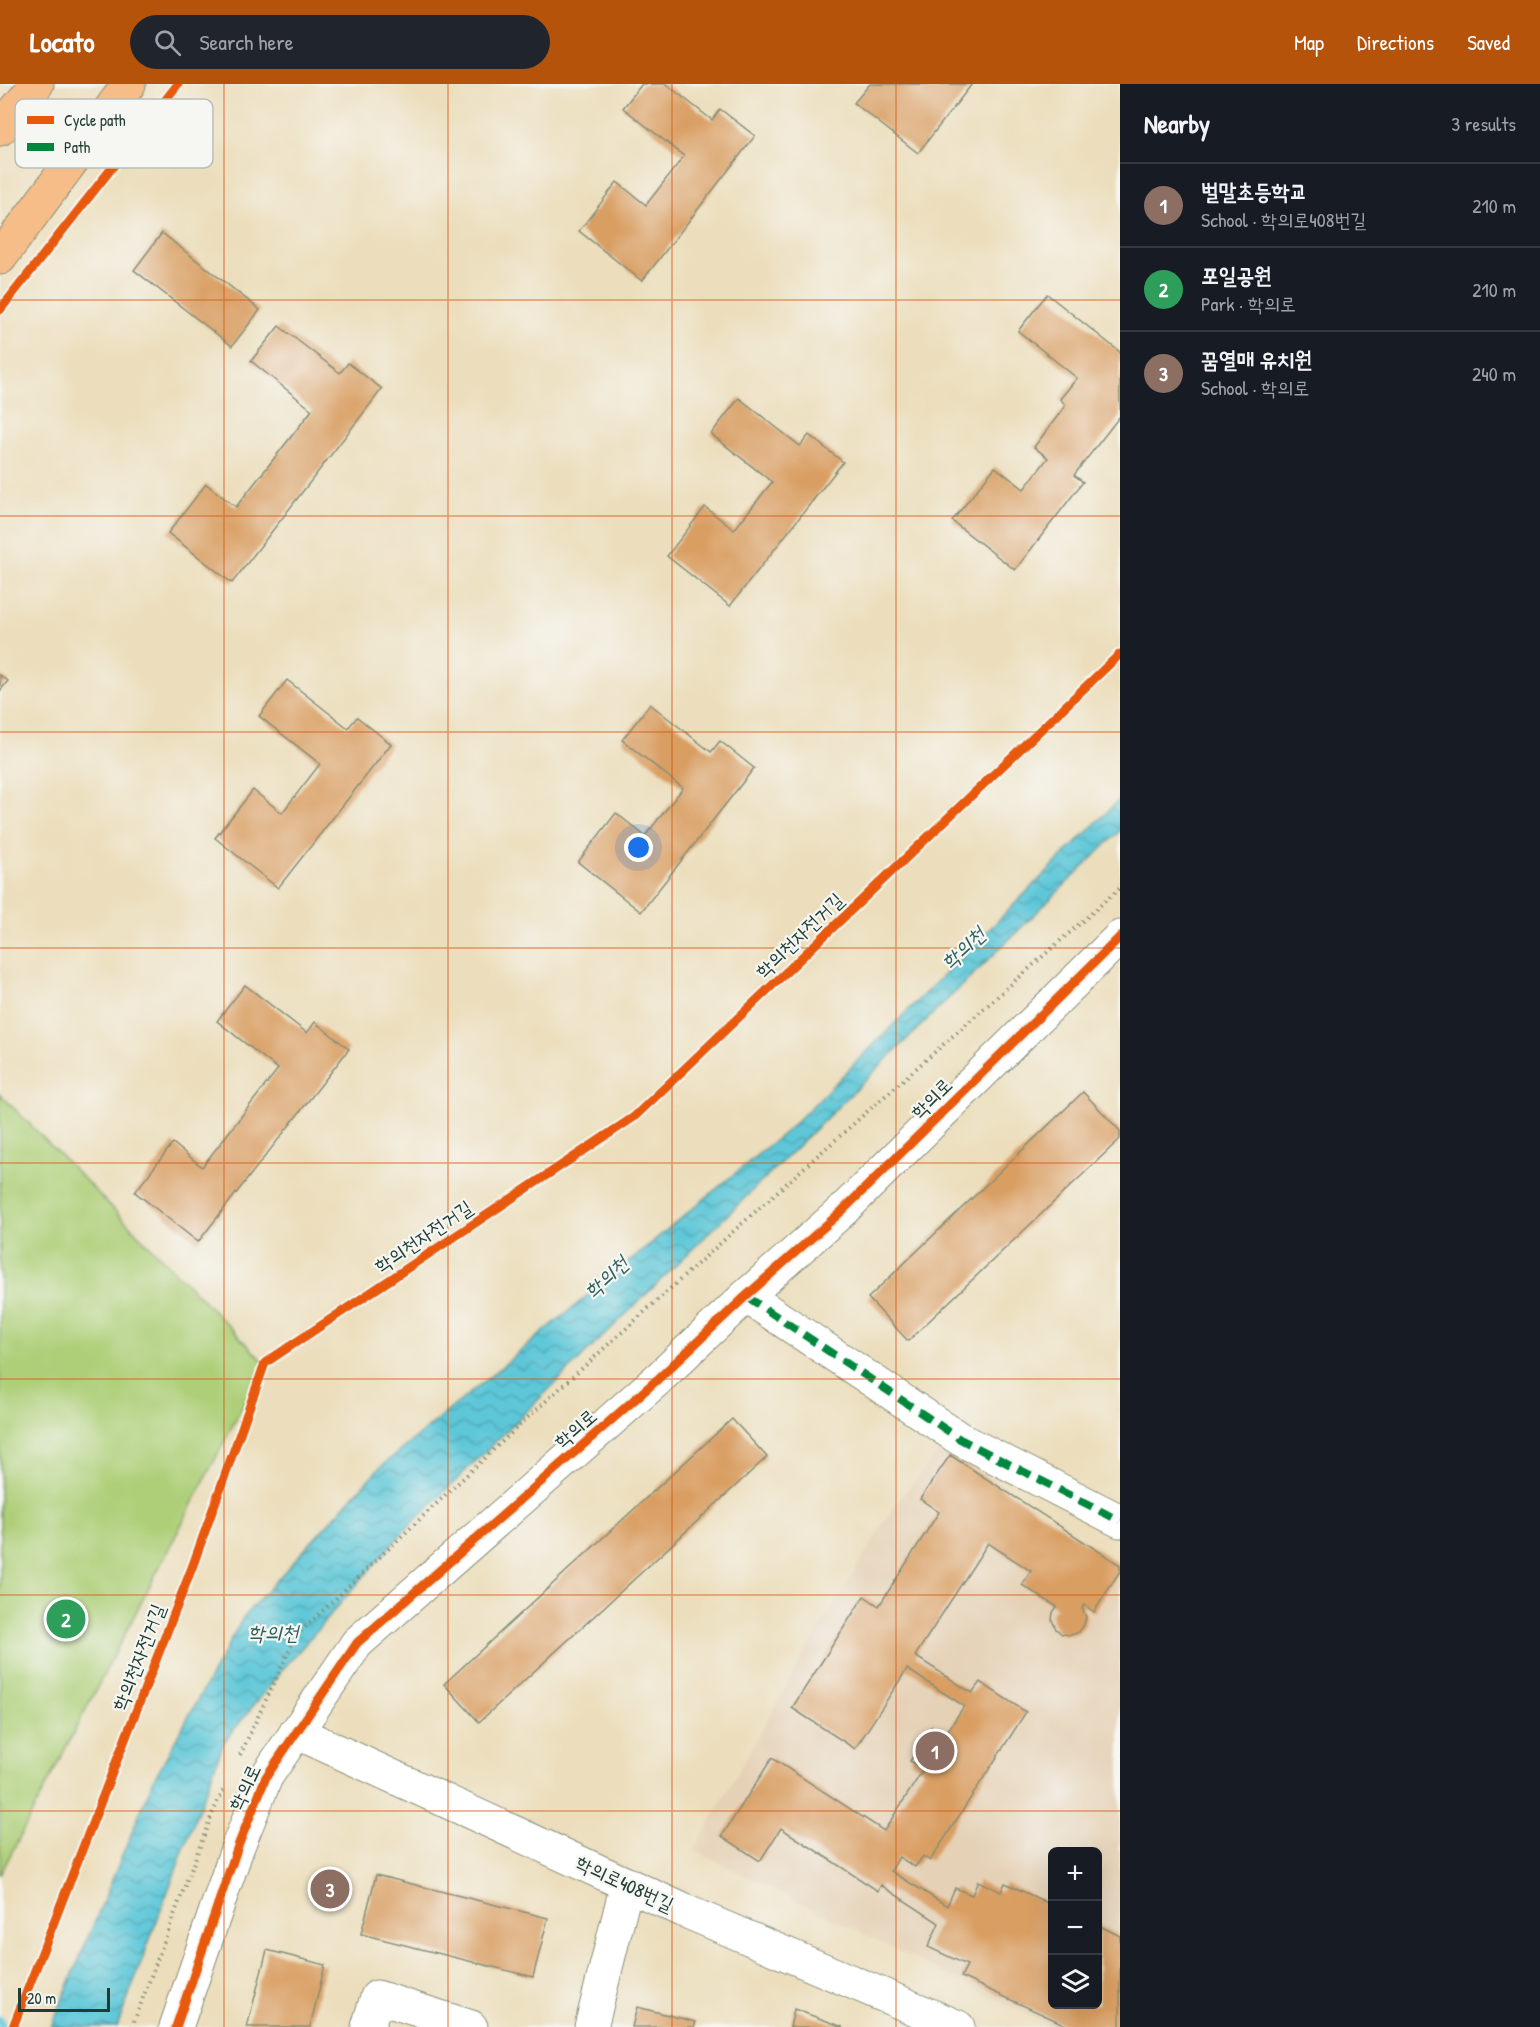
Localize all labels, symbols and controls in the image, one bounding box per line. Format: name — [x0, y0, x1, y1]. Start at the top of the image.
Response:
search box — [130, 15, 550, 69]
text: Locato — [30, 23, 94, 61]
icon: search — [151, 26, 184, 59]
text: Search here — [199, 27, 293, 57]
text: Map — [1294, 28, 1324, 57]
text: Directions — [1357, 28, 1434, 57]
text: Saved — [1467, 28, 1510, 57]
legend — [15, 99, 213, 168]
text: Nearby — [1144, 106, 1210, 141]
text: Cycle path — [64, 109, 126, 131]
text: 3 results — [1451, 110, 1516, 137]
text: Path — [64, 136, 90, 158]
text: 벌말초등학교 — [1201, 176, 1307, 206]
text: 1 — [1160, 192, 1167, 219]
text: 210 m — [1472, 192, 1516, 219]
text: School · 학의로408번길 — [1201, 206, 1367, 233]
text: 포일공원 — [1201, 260, 1272, 290]
text: 2 — [1159, 276, 1168, 303]
text: 210 m — [1472, 276, 1516, 303]
text: Park · 학의로 — [1201, 290, 1296, 317]
text: 꿈열매 유치원 — [1201, 344, 1312, 374]
text: 3 — [1159, 360, 1168, 387]
text: 240 m — [1472, 360, 1516, 387]
text: School · 학의로 — [1201, 374, 1309, 401]
your location — [624, 833, 653, 862]
street label: 학의천자전거길 — [749, 886, 849, 984]
water label: 학의천 — [935, 919, 993, 976]
street label: 학의로 — [904, 1071, 958, 1125]
street label: 학의천자전거길 — [369, 1193, 477, 1279]
water label: 학의천 — [578, 1248, 636, 1305]
street label: 학의로 — [548, 1402, 602, 1454]
pin: 2 — [46, 1596, 86, 1642]
street label: 학의천자전거길 — [105, 1600, 171, 1714]
water label: 학의천 — [248, 1618, 300, 1647]
pin: 1 — [916, 1728, 954, 1774]
street label: 학의로 — [222, 1759, 266, 1815]
map controls — [1048, 1847, 1102, 2009]
button: + — [1048, 1847, 1102, 1901]
street label: 학의로408번길 — [571, 1848, 679, 1918]
pin: 3 — [310, 1866, 350, 1912]
button: − — [1048, 1901, 1102, 1955]
button: layers — [1048, 1955, 1102, 2009]
scale bar — [18, 1985, 110, 2012]
text: 20 m — [27, 1987, 56, 2009]

